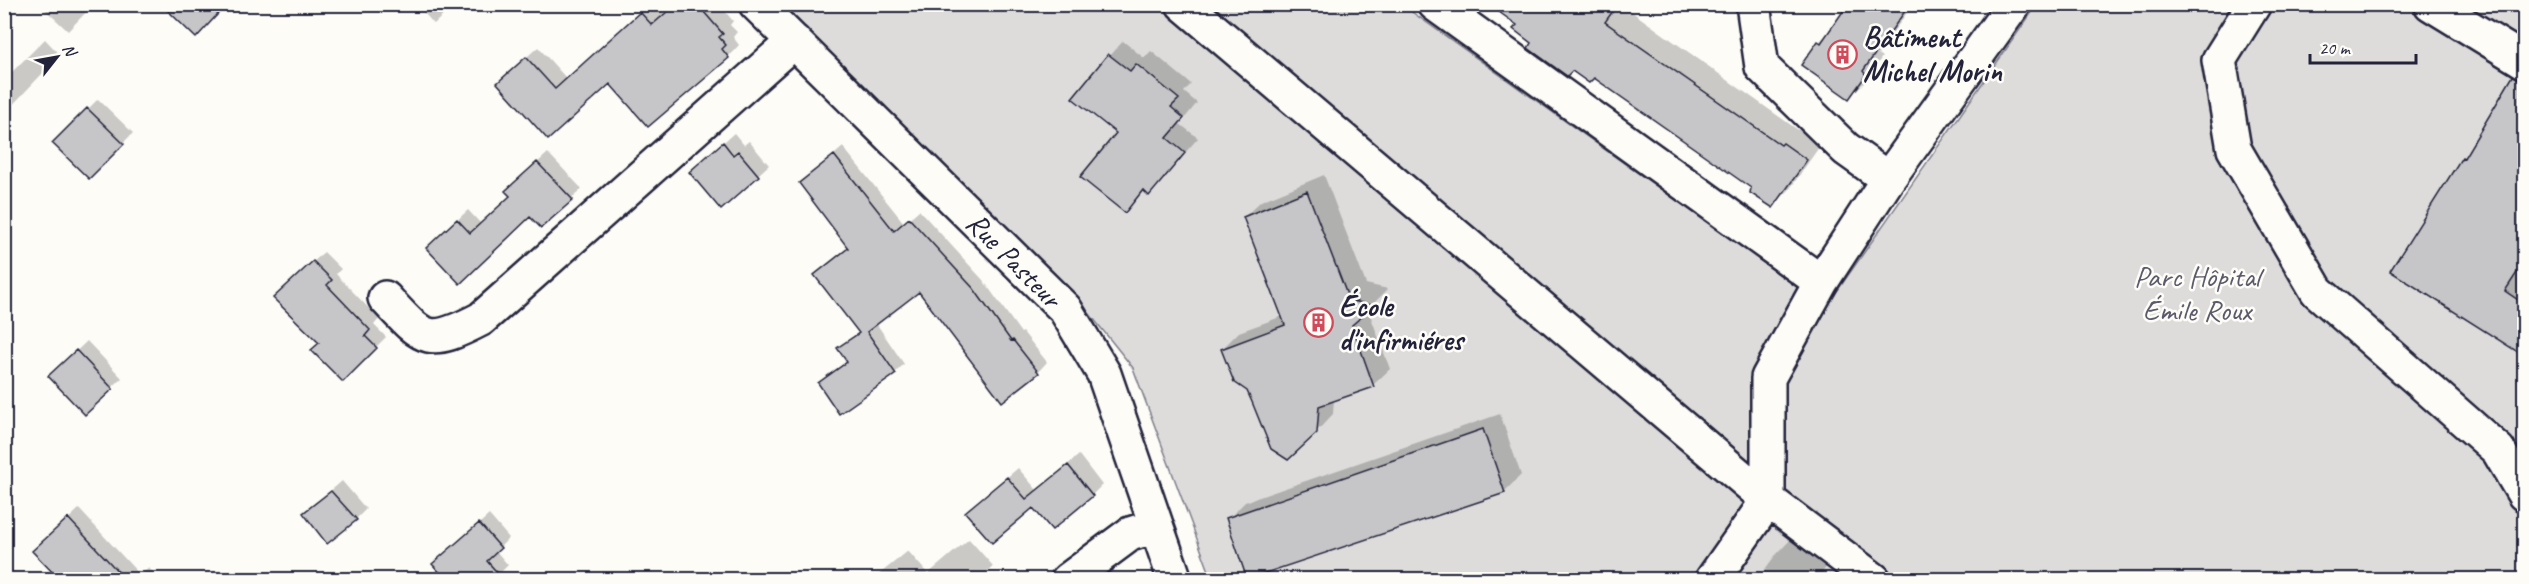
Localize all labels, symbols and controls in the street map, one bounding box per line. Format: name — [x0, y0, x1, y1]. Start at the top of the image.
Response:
place label: Bâtiment Michel Morin — [1863, 18, 2003, 90]
north arrow — [27, 27, 87, 87]
scale bar — [2310, 27, 2416, 65]
text: 20 m — [2319, 37, 2352, 59]
building icon: Bâtiment Michel Morin — [1826, 38, 1858, 70]
text: N — [58, 40, 82, 62]
street label: Rue Pasteur — [958, 204, 1071, 317]
park label: Parc Hôpital Émile Roux — [2134, 257, 2265, 329]
place label: École d'infirmiéres — [1339, 287, 1466, 359]
building icon: École d'infirmiéres — [1302, 307, 1334, 339]

